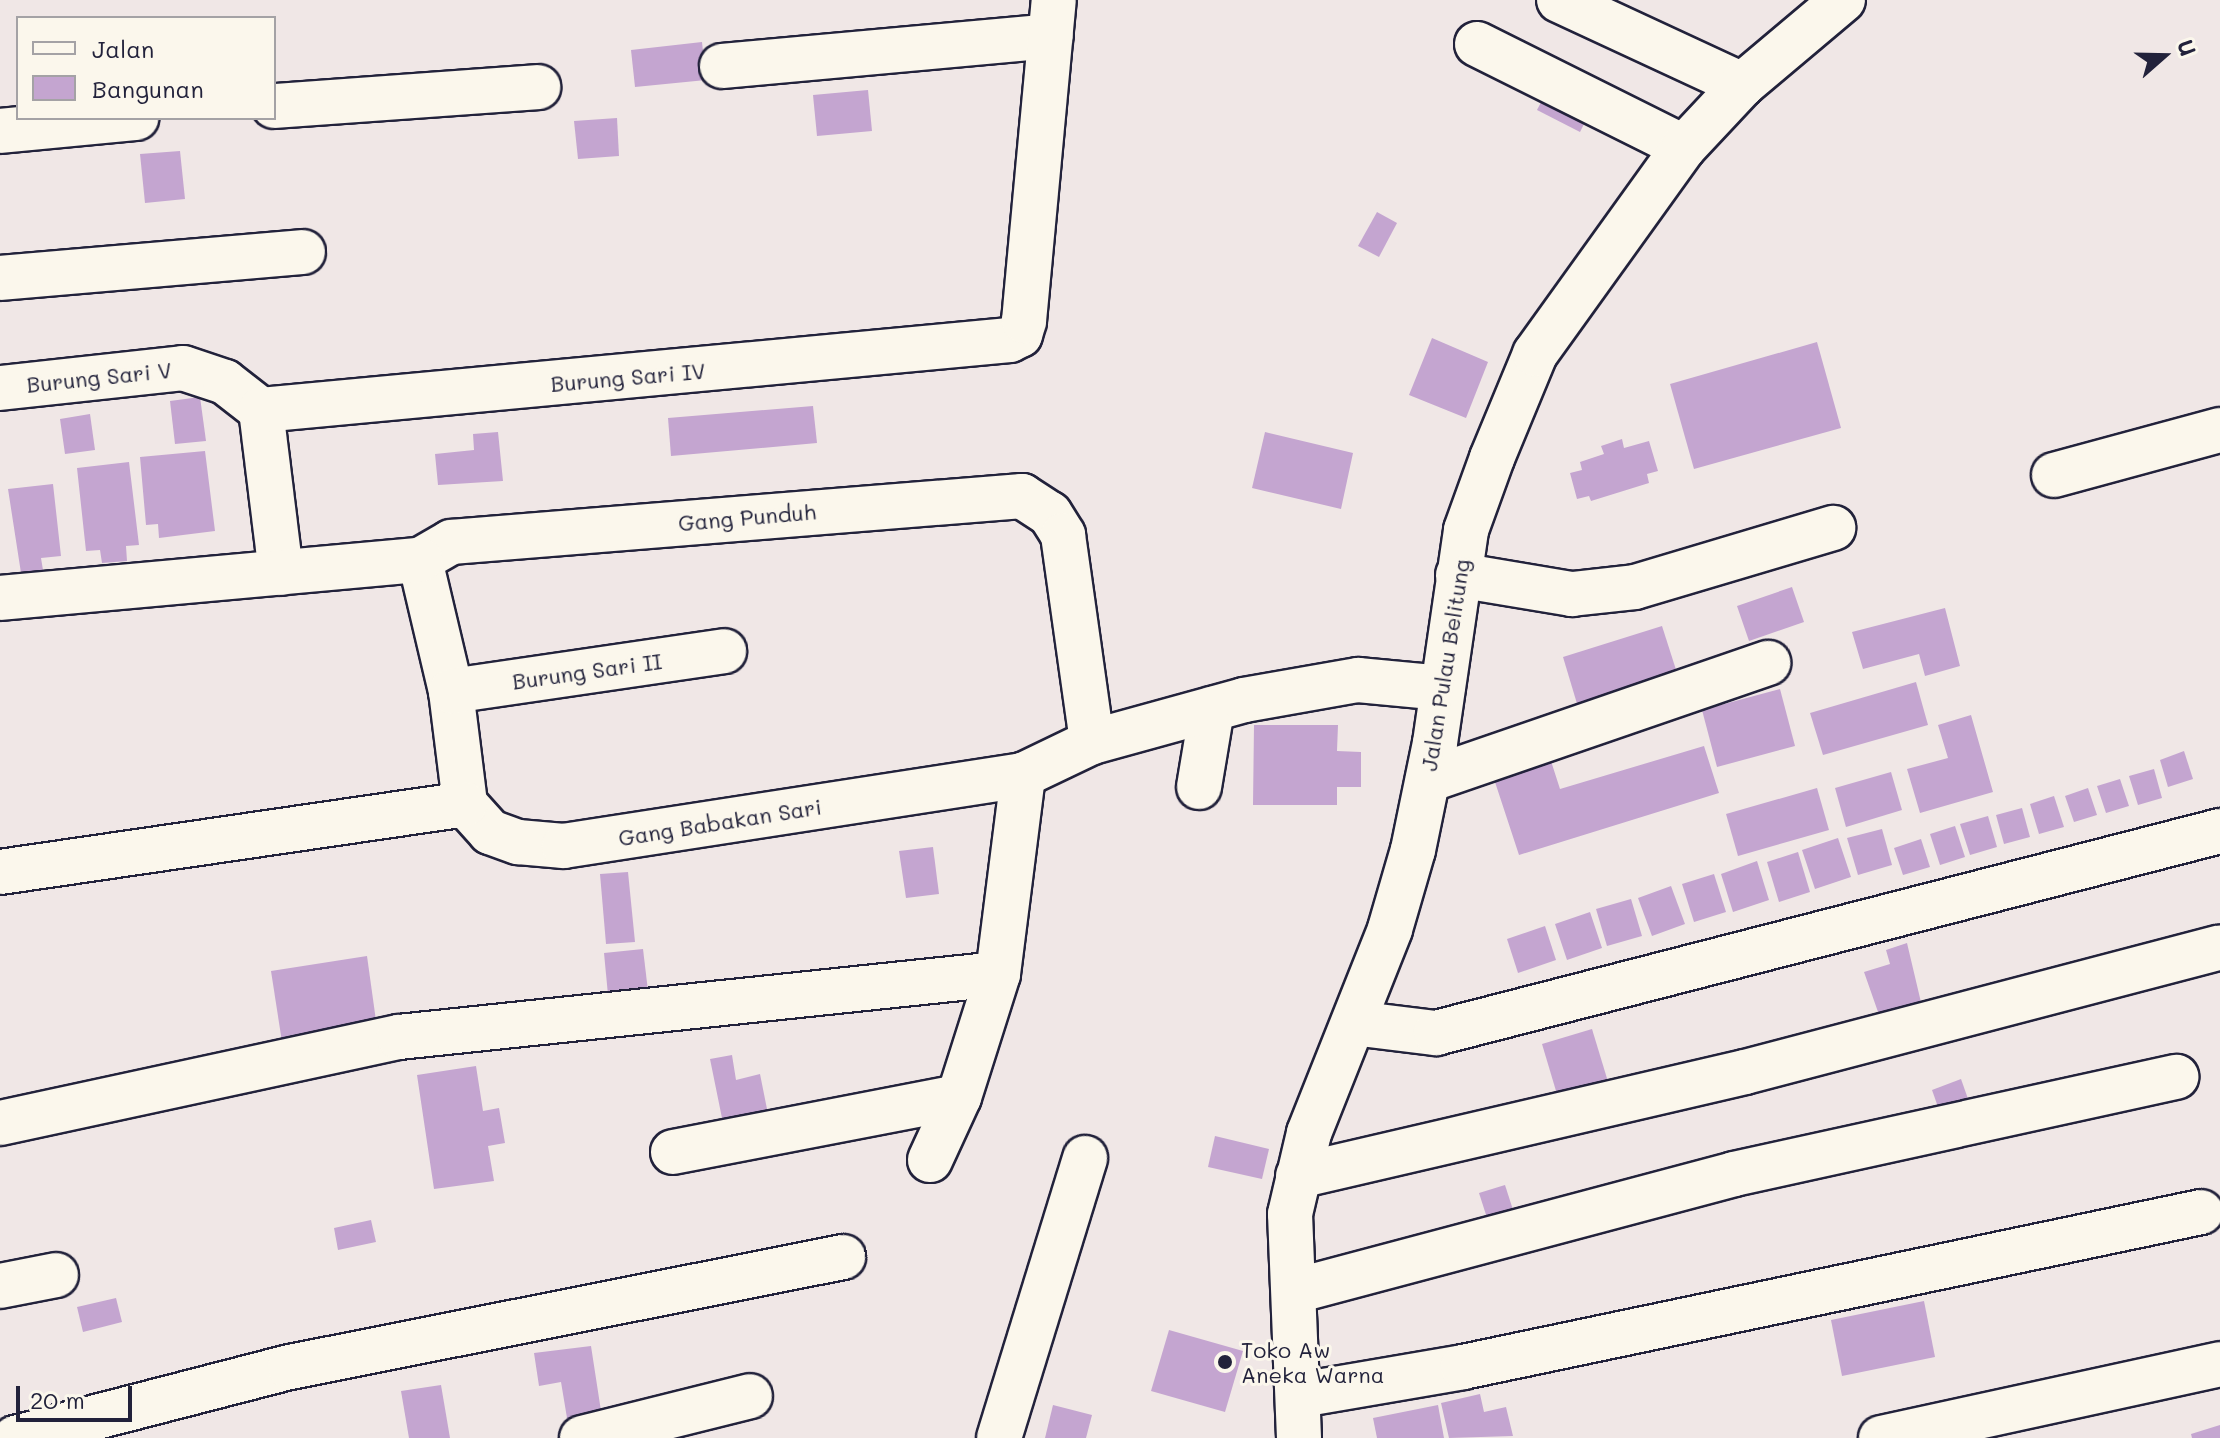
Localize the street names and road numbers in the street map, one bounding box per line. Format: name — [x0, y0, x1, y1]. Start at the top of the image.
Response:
street label: Burung Sari V — [25, 356, 173, 398]
street label: Burung Sari IV — [549, 357, 707, 397]
street label: Gang Punduh — [677, 498, 817, 536]
street label: Jalan Pulau Belitung — [1415, 557, 1475, 773]
street label: Burung Sari II — [510, 647, 664, 695]
street label: Gang Babakan Sari — [616, 793, 824, 851]

